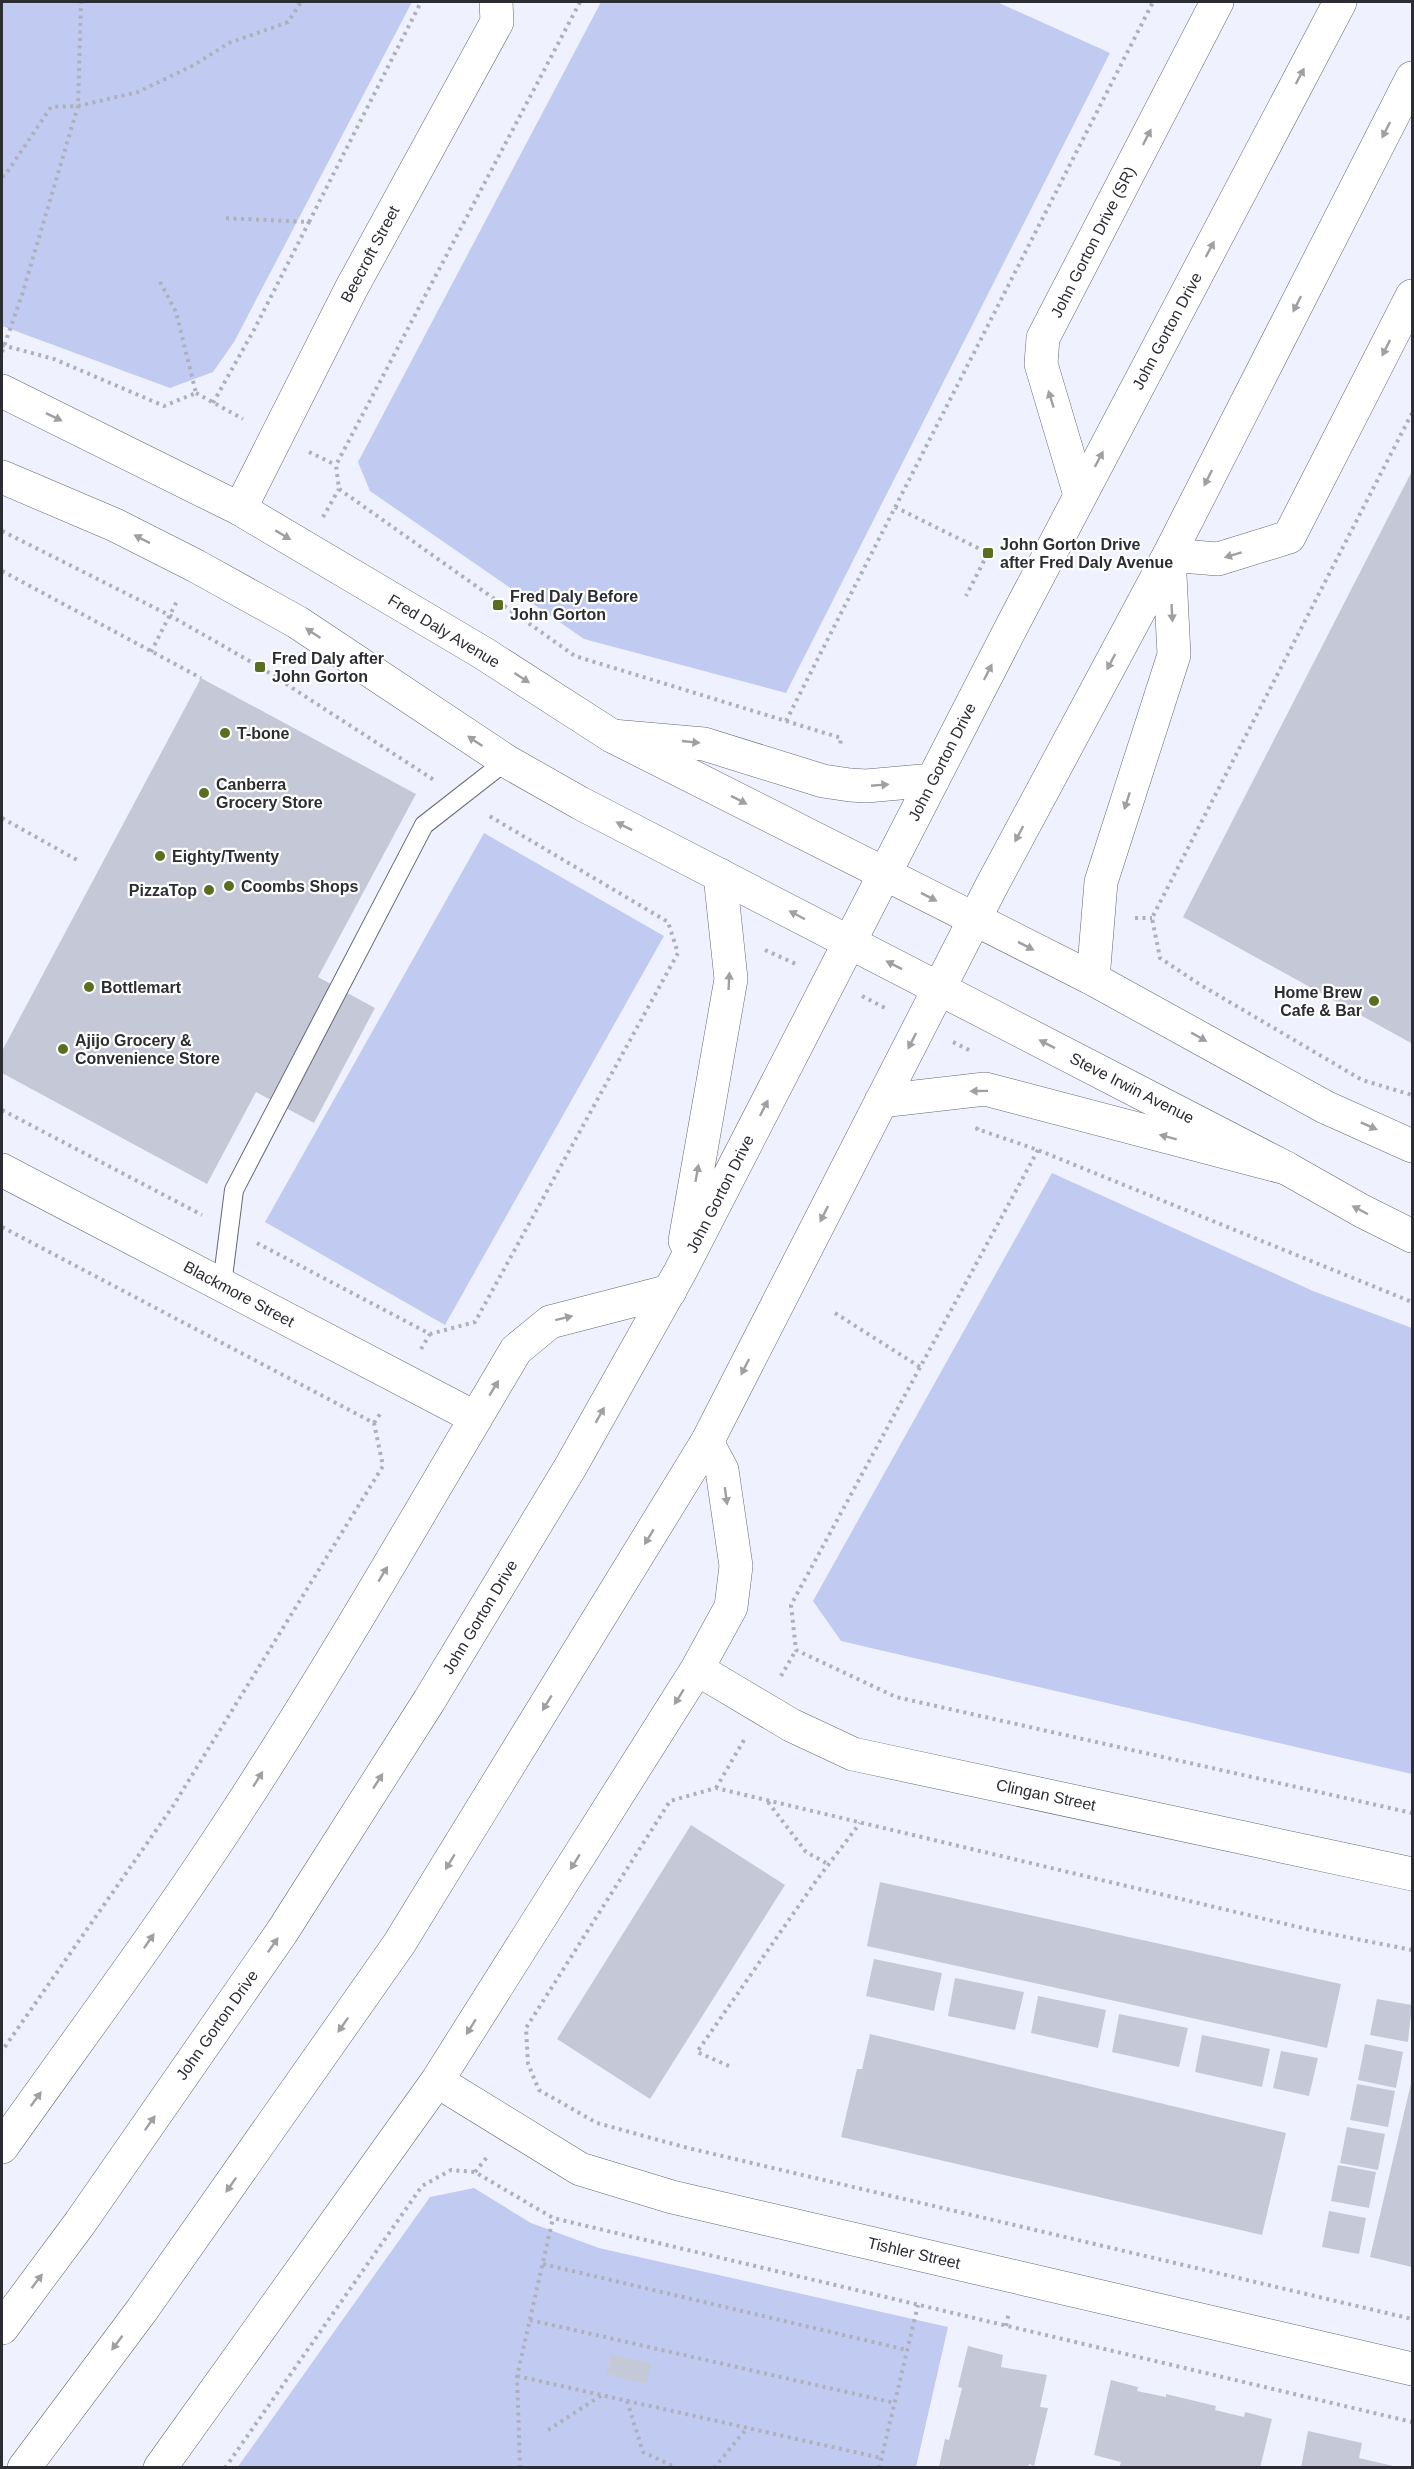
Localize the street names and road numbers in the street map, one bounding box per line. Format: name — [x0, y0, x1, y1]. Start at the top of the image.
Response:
street label: John Gorton Drive (SR) — [1047, 164, 1139, 320]
street label: Beecroft Street — [337, 202, 403, 305]
street label: John Gorton Drive — [1129, 270, 1205, 392]
street label: Fred Daly Avenue — [385, 591, 503, 671]
street label: John Gorton Drive — [905, 700, 979, 824]
street label: Steve Irwin Avenue — [1067, 1049, 1197, 1127]
street label: John Gorton Drive — [683, 1132, 757, 1256]
street label: Blackmore Street — [181, 1258, 298, 1331]
street label: John Gorton Drive — [439, 1557, 521, 1677]
street label: Clingan Street — [995, 1776, 1098, 1814]
street label: John Gorton Drive — [173, 1967, 261, 2083]
street label: Tishler Street — [866, 2234, 963, 2272]

